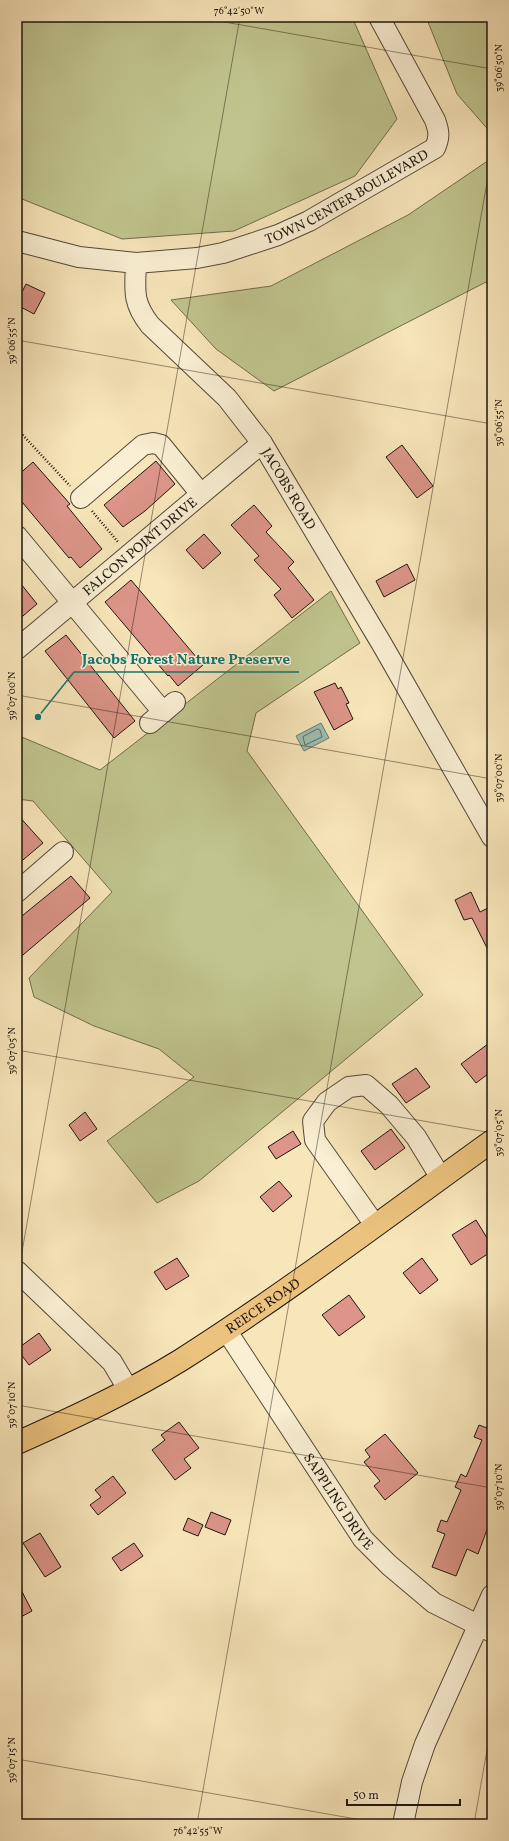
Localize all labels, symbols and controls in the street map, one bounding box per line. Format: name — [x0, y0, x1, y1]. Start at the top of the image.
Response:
text: 76°42'50"W — [214, 4, 264, 18]
text: 39°06'50"N — [492, 43, 506, 92]
street label: TOWN CENTER BOULEVARD — [263, 146, 432, 250]
text: 39°06'55"N — [5, 317, 19, 365]
text: 39°06'55"N — [492, 399, 506, 447]
street label: JACOBS ROAD — [256, 445, 320, 534]
street label: FALCON POINT DRIVE — [79, 494, 202, 601]
callout: Jacobs Forest Nature Preserve — [74, 645, 299, 672]
text: Jacobs Forest Nature Preserve — [81, 650, 290, 671]
text: 39°07'00"N — [5, 671, 19, 720]
text: 39°07'00"N — [492, 753, 506, 802]
text: 39°07'05"N — [5, 1027, 19, 1075]
text: 39°07'05"N — [492, 1109, 506, 1157]
street label: REECE ROAD — [222, 1275, 305, 1339]
text: 39°07'10"N — [5, 1381, 19, 1428]
street label: SAPPLING DRIVE — [298, 1450, 377, 1555]
text: 39°07'10"N — [492, 1463, 506, 1510]
text: 39°07'15"N — [5, 1737, 19, 1783]
scale bar — [347, 1781, 460, 1807]
text: 50 m — [353, 1788, 379, 1804]
text: 76°42'55"W — [173, 1824, 223, 1838]

